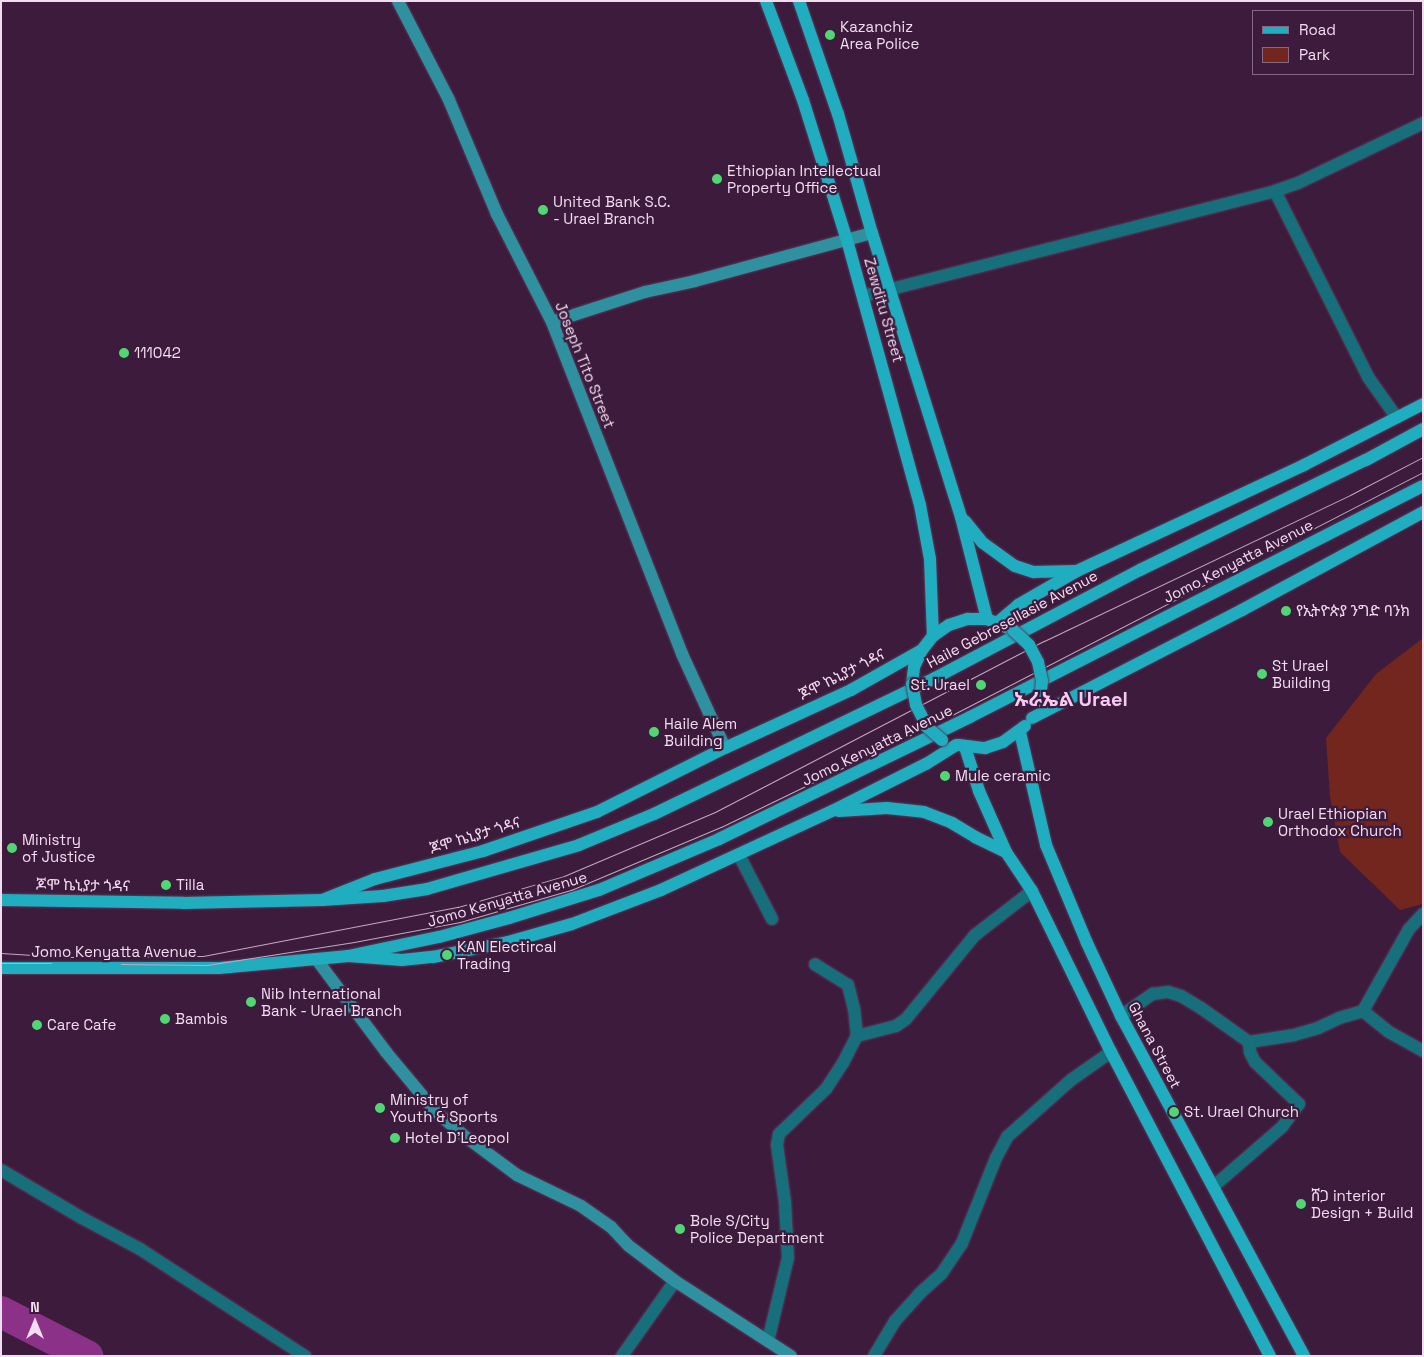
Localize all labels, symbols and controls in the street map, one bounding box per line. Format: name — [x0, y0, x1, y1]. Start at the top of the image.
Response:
legend — [1252, 10, 1414, 75]
place label: Kazanchiz Area Police — [840, 17, 919, 52]
text: Road — [1299, 20, 1336, 39]
marker: Kazanchiz Area Police — [824, 29, 836, 41]
text: Park — [1299, 45, 1330, 64]
place label: Ethiopian Intellectual Property Office — [727, 161, 881, 196]
marker: Ethiopian Intellectual Property Office — [711, 173, 723, 185]
place label: United Bank S.C. - Urael Branch — [553, 192, 671, 227]
marker: United Bank S.C. - Urael Branch — [537, 204, 549, 216]
street label: Zewditu Street — [860, 256, 908, 364]
street label: Joseph Tito Street — [551, 299, 619, 431]
place label: 111042 — [134, 344, 181, 362]
marker: 111042 — [118, 347, 130, 359]
street label: Jomo Kenyatta Avenue — [1160, 515, 1316, 607]
street label: Haile Gebresellasie Avenue — [923, 566, 1101, 672]
place label: የኢትዮጵያ ንግድ ባንክ — [1296, 602, 1410, 620]
marker: የኢትዮጵያ ንግድ ባንክ — [1280, 605, 1292, 617]
street label: ጆሞ ኬኒያታ ጎዳና — [796, 645, 888, 703]
place label: St Urael Building — [1272, 656, 1331, 691]
marker: St Urael Building — [1256, 668, 1268, 680]
place label: St. Urael — [910, 676, 970, 694]
marker: St. Urael — [974, 678, 988, 692]
district label: ኡራኤል Urael — [1014, 687, 1128, 711]
street label: Jomo Kenyatta Avenue — [799, 701, 955, 789]
place label: Haile Alem Building — [664, 714, 737, 749]
marker: Haile Alem Building — [648, 726, 660, 738]
place label: Mule ceramic — [955, 767, 1051, 785]
marker: Mule ceramic — [939, 770, 951, 782]
place label: Urael Ethiopian Orthodox Church — [1278, 804, 1402, 839]
street label: ጆሞ ኬኒያታ ጎዳና — [427, 813, 523, 857]
marker: Urael Ethiopian Orthodox Church — [1262, 816, 1274, 828]
place label: Ministry of Justice — [22, 830, 95, 865]
marker: Ministry of Justice — [6, 842, 18, 854]
street label: Jomo Kenyatta Avenue — [425, 868, 589, 930]
street label: ጆሞ ኬኒያታ ጎዳና — [36, 875, 130, 895]
place label: Tilla — [176, 876, 204, 894]
marker: Tilla — [160, 879, 172, 891]
place label: KAN Electircal Trading — [457, 937, 556, 972]
street label: Jomo Kenyatta Avenue — [31, 943, 197, 961]
marker: KAN Electircal Trading — [441, 949, 453, 961]
place label: Nib International Bank - Urael Branch — [261, 984, 403, 1019]
marker: Nib International Bank - Urael Branch — [245, 996, 257, 1008]
street label: Ghana Street — [1125, 999, 1185, 1091]
place label: Bambis — [175, 1010, 228, 1028]
marker: Bambis — [159, 1013, 171, 1025]
place label: Care Cafe — [47, 1016, 116, 1034]
marker: Care Cafe — [31, 1019, 43, 1031]
place label: Ministry of Youth & Sports — [390, 1090, 498, 1125]
marker: Ministry of Youth & Sports — [374, 1102, 386, 1114]
place label: St. Urael Church — [1184, 1103, 1299, 1121]
marker: St. Urael Church — [1168, 1106, 1180, 1118]
place label: Hotel D'Leopol — [405, 1129, 509, 1147]
marker: Hotel D'Leopol — [389, 1132, 401, 1144]
place label: ሸጋ interior Design + Build — [1311, 1186, 1413, 1221]
marker: ሸጋ interior Design + Build — [1295, 1198, 1307, 1210]
place label: Bole S/City Police Department — [690, 1211, 824, 1246]
marker: Bole S/City Police Department — [674, 1223, 686, 1235]
north arrow — [10, 1297, 60, 1347]
text: N — [30, 1298, 40, 1316]

